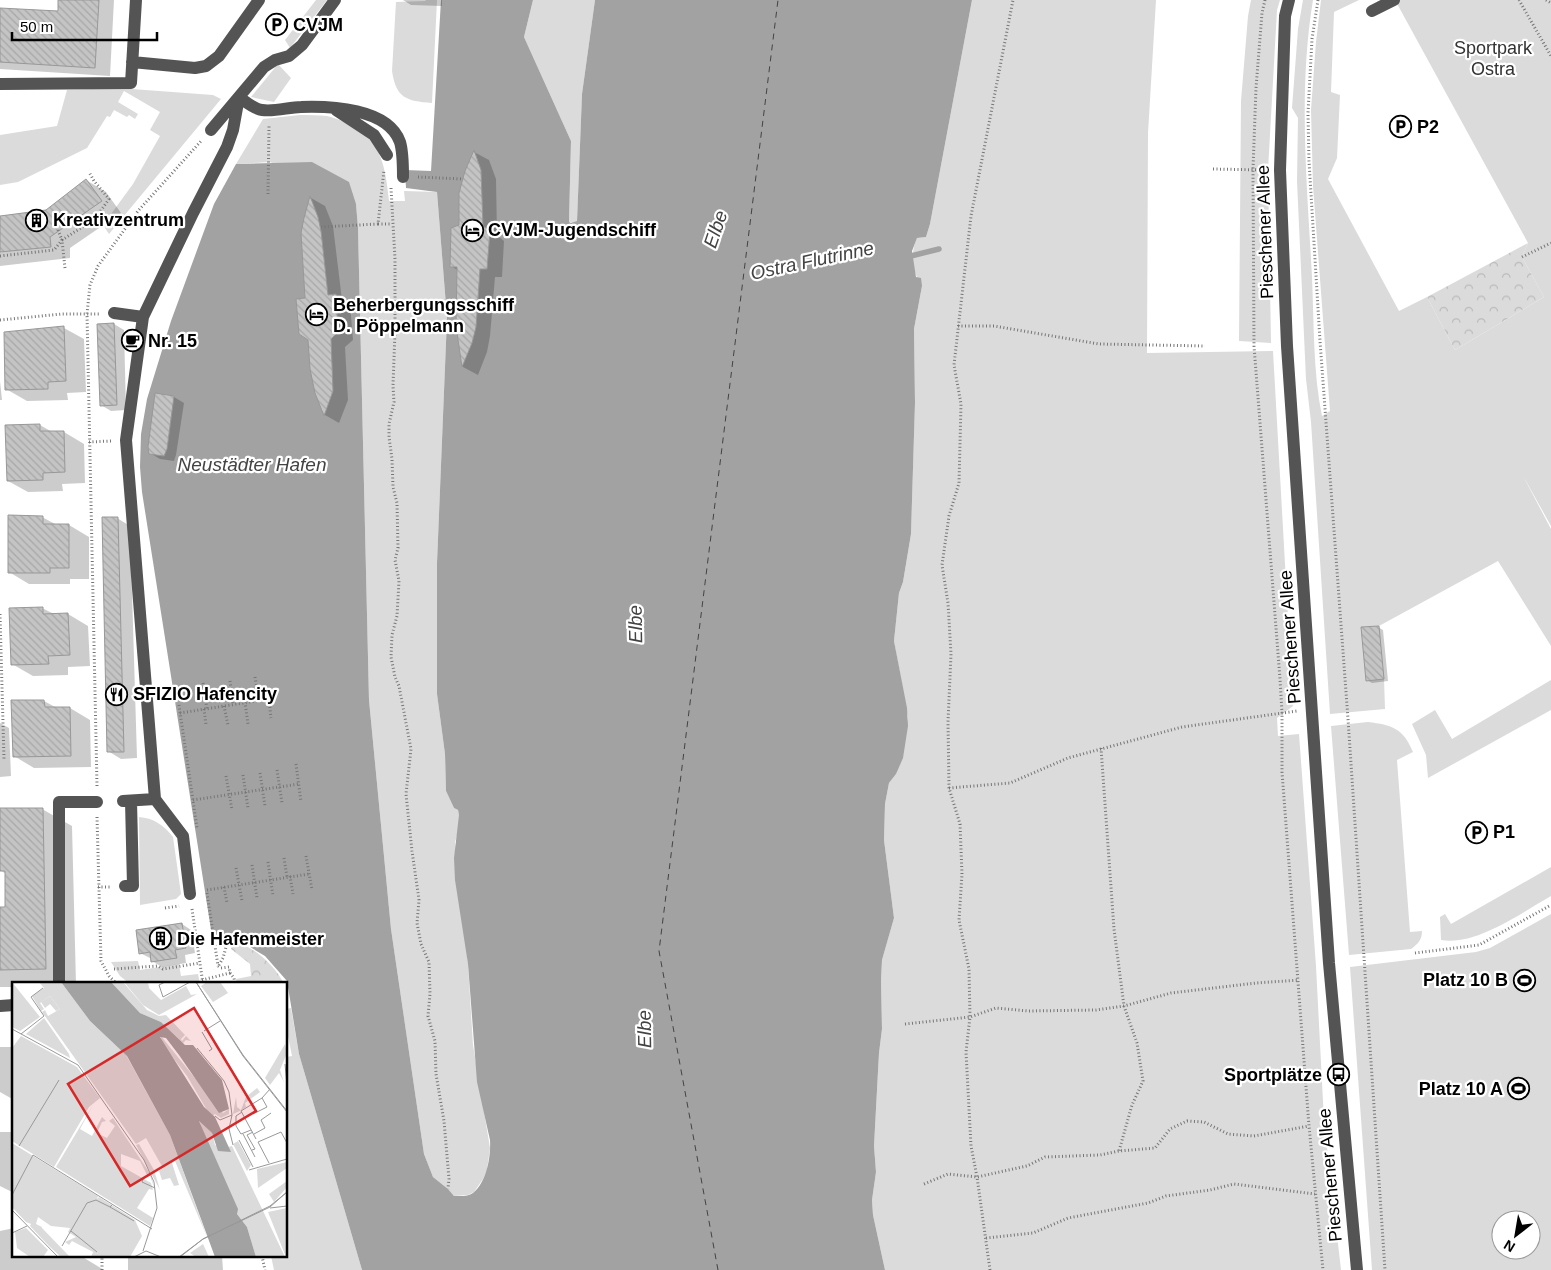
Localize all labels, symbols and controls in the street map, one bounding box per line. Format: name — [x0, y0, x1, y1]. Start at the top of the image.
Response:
scale bar — [12, 10, 158, 42]
parking icon: CVJM — [265, 13, 289, 37]
place label: CVJM — [293, 15, 343, 35]
text: 50 m — [20, 18, 53, 35]
park label: Sportpark Ostra — [1454, 38, 1533, 79]
parking icon: P2 — [1389, 115, 1413, 139]
place label: P2 — [1417, 117, 1439, 137]
street label: Pieschener Allee — [1253, 165, 1277, 299]
building icon: Kreativzentrum — [25, 208, 49, 232]
water label: Elbe — [699, 208, 732, 251]
place label: Kreativzentrum — [53, 210, 184, 230]
hotel icon: CVJM-Jugendschiff — [460, 218, 484, 242]
place label: CVJM-Jugendschiff — [488, 220, 657, 240]
water label: Ostra Flutrinne — [748, 237, 876, 284]
place label: Beherbergungsschiff D. Pöppelmann — [333, 295, 515, 336]
hotel icon: Beherbergungsschiff D. Pöppelmann — [305, 303, 329, 327]
cafe icon: Nr. 15 — [120, 329, 144, 353]
place label: Nr. 15 — [148, 331, 197, 351]
water label: Neustädter Hafen — [178, 454, 326, 475]
street label: Pieschener Allee — [1275, 569, 1305, 705]
water label: Elbe — [625, 605, 646, 643]
restaurant icon: SFIZIO Hafencity — [105, 682, 129, 706]
place label: SFIZIO Hafencity — [133, 684, 277, 704]
parking icon: P1 — [1465, 820, 1489, 844]
place label: P1 — [1493, 822, 1515, 842]
building icon: Die Hafenmeister — [149, 927, 173, 951]
place label: Die Hafenmeister — [177, 929, 324, 949]
sports icon: Platz 10 B — [1512, 968, 1536, 992]
place label: Platz 10 B — [1423, 970, 1508, 990]
inset map — [12, 982, 288, 1258]
water label: Elbe — [634, 1010, 655, 1048]
bus stop icon: Sportplätze — [1326, 1063, 1350, 1087]
place label: Sportplätze — [1224, 1065, 1322, 1085]
sports icon: Platz 10 A — [1507, 1077, 1531, 1101]
place label: Platz 10 A — [1419, 1079, 1503, 1099]
street label: Pieschener Allee — [1314, 1107, 1346, 1243]
north arrow — [1491, 1210, 1541, 1260]
text: N — [1501, 1237, 1518, 1256]

